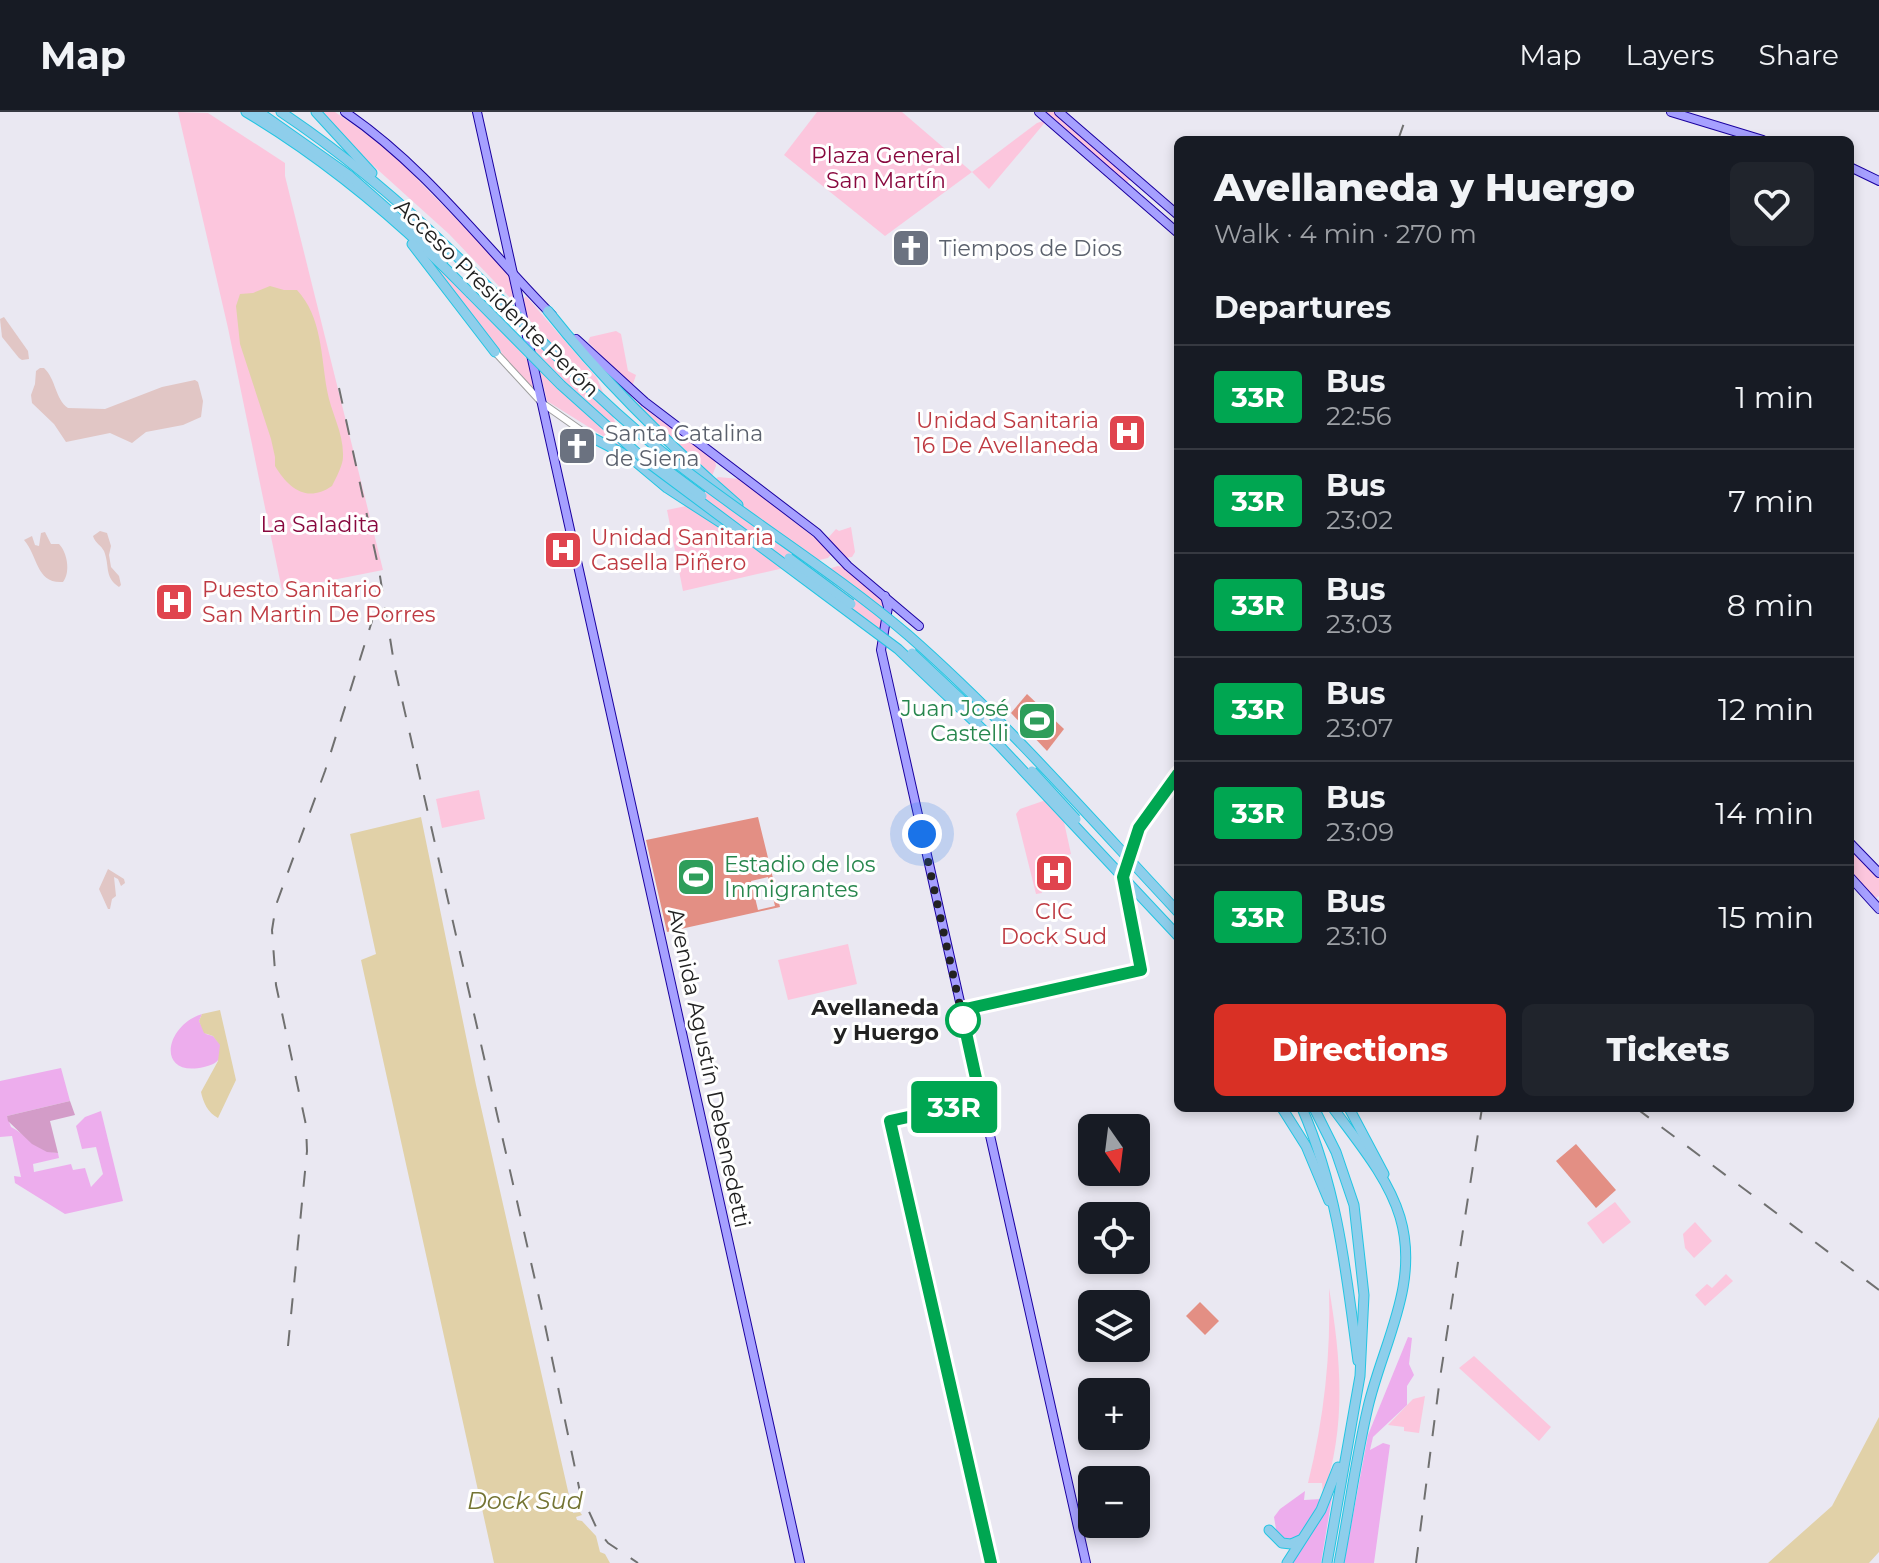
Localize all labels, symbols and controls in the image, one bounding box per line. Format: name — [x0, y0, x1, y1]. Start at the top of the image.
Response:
text: Map — [40, 32, 126, 79]
text: Map — [1519, 38, 1582, 72]
text: Layers — [1626, 38, 1715, 72]
text: Share — [1759, 38, 1839, 72]
park label: Plaza General San Martín — [811, 142, 961, 194]
button: heart — [1730, 162, 1814, 246]
text: Avellaneda y Huergo — [1214, 164, 1635, 211]
street label: Acceso Presidente Perón — [389, 193, 605, 403]
text: Walk · 4 min · 270 m — [1214, 218, 1477, 250]
church icon: Tiempos de Dios — [890, 227, 932, 269]
place label: Tiempos de Dios — [939, 235, 1122, 262]
text: Departures — [1214, 289, 1391, 326]
text: Bus — [1326, 363, 1386, 400]
text: 1 min — [1735, 379, 1814, 416]
text: 33R — [1231, 380, 1285, 414]
text: 22:56 — [1326, 400, 1392, 432]
place label: Unidad Sanitaria 16 De Avellaneda — [914, 407, 1099, 459]
hospital icon: Unidad Sanitaria 16 De Avellaneda — [1106, 412, 1148, 454]
place label: Santa Catalina de Siena — [605, 420, 763, 472]
church icon: Santa Catalina de Siena — [556, 425, 598, 467]
text: Bus — [1326, 467, 1386, 504]
text: 7 min — [1728, 483, 1814, 520]
text: 33R — [1231, 484, 1285, 518]
text: 23:02 — [1326, 504, 1393, 536]
park label: La Saladita — [260, 511, 380, 538]
place label: Unidad Sanitaria Casella Piñero — [591, 524, 774, 576]
hospital icon: Unidad Sanitaria Casella Piñero — [542, 529, 584, 571]
text: Bus — [1326, 571, 1386, 608]
place label: Puesto Sanitario San Martin De Porres — [202, 576, 436, 628]
hospital icon: Puesto Sanitario San Martin De Porres — [153, 581, 195, 623]
text: 8 min — [1727, 587, 1814, 624]
text: 33R — [1231, 588, 1285, 622]
text: 23:03 — [1326, 608, 1393, 640]
text: Bus — [1326, 675, 1386, 712]
text: 12 min — [1718, 691, 1814, 728]
text: 33R — [1231, 692, 1285, 726]
place label: Juan José Castelli — [900, 695, 1009, 747]
sports icon: Juan José Castelli — [1016, 700, 1058, 742]
text: 23:07 — [1326, 712, 1393, 744]
text: Bus — [1326, 779, 1386, 816]
text: 14 min — [1715, 795, 1814, 832]
text: 33R — [1231, 796, 1285, 830]
your location — [902, 814, 942, 854]
text: 23:09 — [1326, 816, 1394, 848]
place label: Estadio de los Inmigrantes — [724, 851, 876, 903]
hospital icon: CIC Dock Sud — [1033, 852, 1075, 894]
sports icon: Estadio de los Inmigrantes — [675, 856, 717, 898]
text: Bus — [1326, 883, 1386, 920]
place label: CIC Dock Sud — [1001, 898, 1107, 950]
text: 15 min — [1718, 899, 1814, 936]
text: 33R — [1231, 900, 1285, 934]
street label: Avenida Agustín Debenedetti — [662, 906, 756, 1230]
text: 23:10 — [1326, 920, 1388, 952]
place label: Avellaneda y Huergo — [810, 994, 939, 1046]
marker: Avellaneda y Huergo — [946, 1003, 980, 1037]
button: Directions — [1214, 1004, 1506, 1096]
button: Tickets — [1522, 1004, 1814, 1096]
line badge: 33R — [908, 1081, 1000, 1133]
text: 33R — [927, 1090, 981, 1124]
north arrow — [1078, 1114, 1150, 1186]
map controls — [1078, 1114, 1150, 1538]
button: locate — [1078, 1202, 1150, 1274]
button: layers — [1078, 1290, 1150, 1362]
button: + — [1078, 1378, 1150, 1450]
button: − — [1078, 1466, 1150, 1538]
water label: Dock Sud — [467, 1486, 584, 1515]

